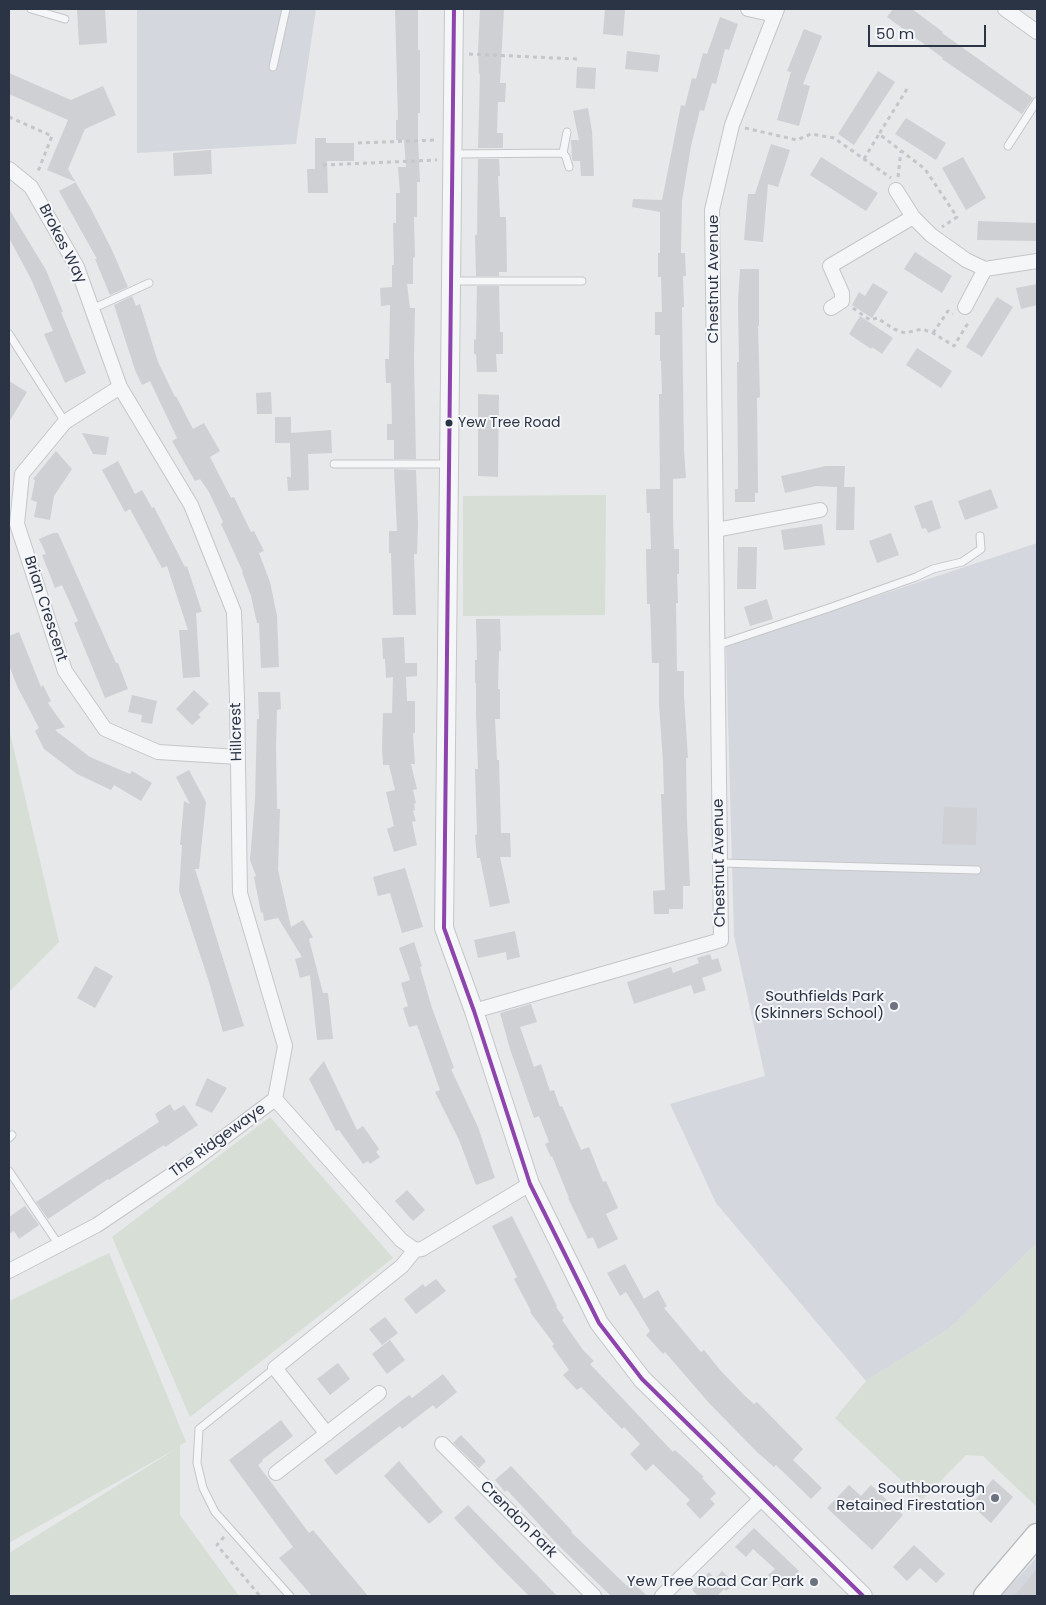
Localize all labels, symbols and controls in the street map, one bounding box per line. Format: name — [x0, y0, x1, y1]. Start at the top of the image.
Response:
scale bar — [871, 15, 988, 47]
text: 50 m — [876, 23, 914, 44]
street label: Brokes Way — [34, 201, 90, 287]
street label: Chestnut Avenue — [705, 215, 723, 343]
place label: Yew Tree Road — [458, 415, 560, 431]
marker: Yew Tree Road — [444, 418, 454, 428]
street label: Brian Crescent — [19, 554, 71, 664]
street label: Hillcrest — [227, 702, 247, 762]
street label: Chestnut Avenue — [710, 798, 730, 928]
place label: Southfields Park (Skinners School) — [754, 988, 884, 1023]
marker: Southfields Park (Skinners School) — [888, 1000, 900, 1012]
street label: The Ridgewaye — [167, 1100, 269, 1182]
street label: Crendon Park — [476, 1478, 560, 1562]
place label: Southborough Retained Firestation — [836, 1480, 985, 1515]
marker: Southborough Retained Firestation — [989, 1492, 1001, 1504]
place label: Yew Tree Road Car Park — [627, 1573, 804, 1591]
marker: Yew Tree Road Car Park — [808, 1576, 820, 1588]

